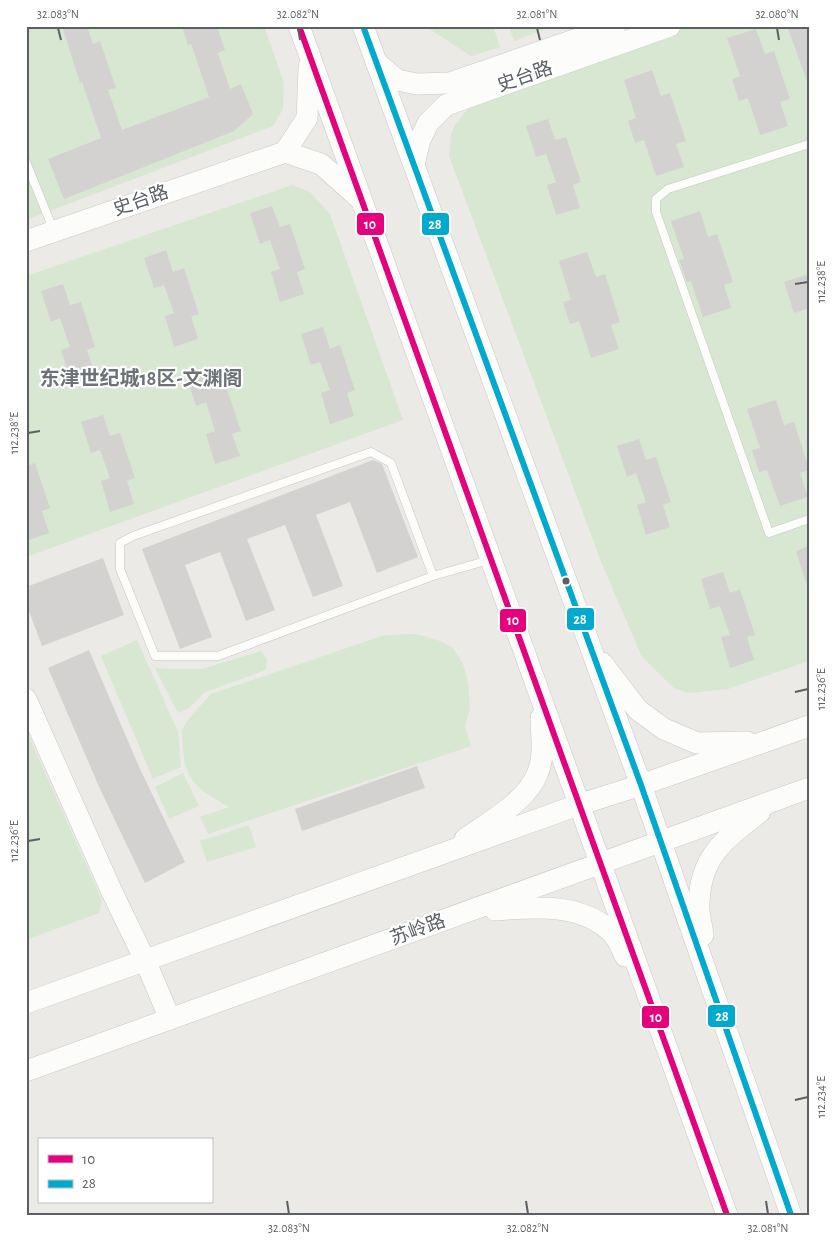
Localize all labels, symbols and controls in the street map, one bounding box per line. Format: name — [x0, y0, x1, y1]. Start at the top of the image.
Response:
text: 32.083°N — [37, 8, 79, 20]
text: 32.082°N — [277, 8, 319, 20]
text: 32.081°N — [516, 8, 558, 20]
text: 32.080°N — [755, 8, 799, 20]
street label: 史台路 — [494, 57, 555, 95]
street label: 史台路 — [110, 181, 171, 219]
line badge: 10 — [356, 212, 385, 236]
line badge: 28 — [421, 212, 450, 236]
text: 10 — [364, 218, 376, 232]
text: 28 — [428, 218, 442, 232]
text: 112.238°E — [815, 261, 827, 303]
district label: 东津世纪城18区-文渊阁 — [39, 367, 243, 389]
text: 112.238°E — [8, 412, 20, 454]
unlabelled marker — [561, 576, 571, 586]
line badge: 28 — [566, 607, 595, 631]
line badge: 10 — [499, 608, 527, 633]
text: 28 — [573, 613, 587, 627]
text: 10 — [507, 614, 519, 628]
text: 112.236°E — [815, 668, 827, 710]
text: 112.236°E — [8, 820, 20, 862]
street label: 苏岭路 — [387, 909, 448, 949]
line badge: 28 — [707, 1004, 736, 1028]
line badge: 10 — [641, 1005, 670, 1029]
text: 28 — [715, 1010, 729, 1024]
text: 10 — [650, 1011, 662, 1025]
text: 112.234°E — [815, 1076, 827, 1118]
legend — [38, 1138, 212, 1204]
text: 10 — [82, 1152, 95, 1167]
text: 28 — [82, 1176, 96, 1191]
text: 32.083°N — [268, 1222, 310, 1234]
text: 32.082°N — [507, 1222, 549, 1234]
text: 32.081°N — [747, 1222, 789, 1234]

